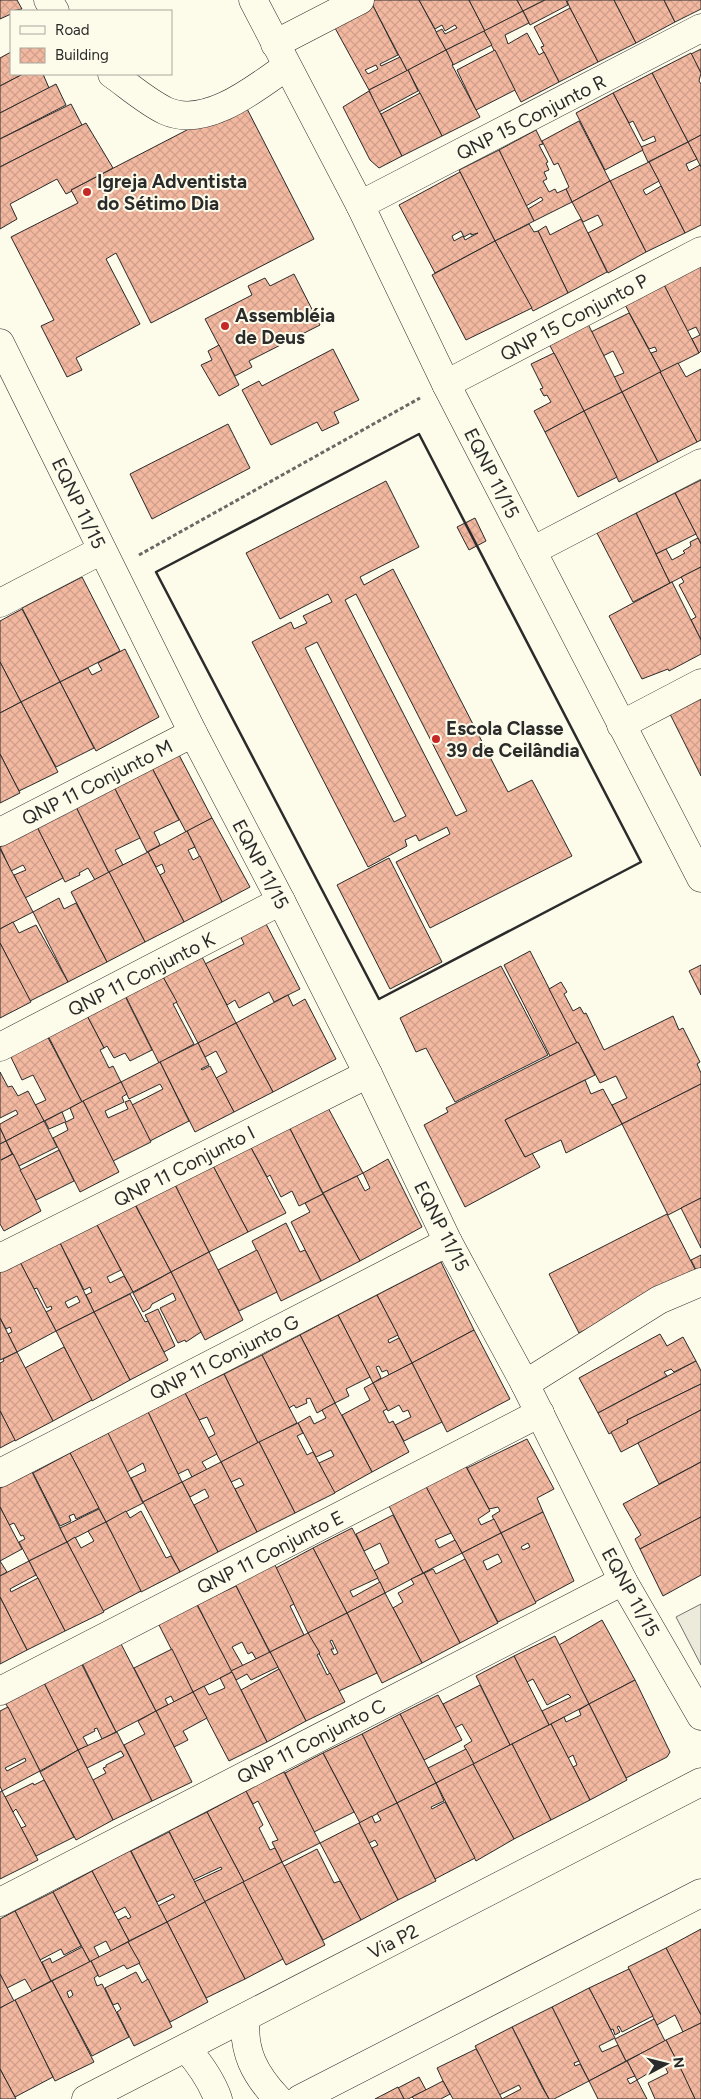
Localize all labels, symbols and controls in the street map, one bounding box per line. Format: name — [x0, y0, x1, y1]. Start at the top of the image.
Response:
legend — [10, 10, 172, 75]
text: Road — [55, 21, 90, 39]
text: Building — [55, 46, 109, 64]
street label: QNP 15 Conjunto R — [452, 70, 610, 165]
place label: Igreja Adventista do Sétimo Dia — [97, 170, 247, 215]
marker: Igreja Adventista do Sétimo Dia — [81, 186, 93, 198]
street label: QNP 15 Conjunto P — [496, 269, 652, 366]
place label: Assembléia de Deus — [235, 304, 335, 349]
marker: Assembléia de Deus — [219, 320, 231, 332]
street label: EQNP 11/15 — [459, 424, 524, 522]
street label: EQNP 11/15 — [47, 454, 110, 553]
place label: Escola Classe 39 de Ceilândia — [446, 717, 580, 762]
marker: Escola Classe 39 de Ceilândia — [430, 733, 442, 745]
street label: QNP 11 Conjunto M — [18, 734, 176, 830]
street label: EQNP 11/15 — [227, 815, 294, 913]
street label: QNP 11 Conjunto K — [64, 927, 219, 1021]
street label: QNP 11 Conjunto I — [110, 1121, 259, 1212]
street label: EQNP 11/15 — [409, 1177, 474, 1275]
street label: QNP 11 Conjunto G — [146, 1310, 303, 1405]
street label: QNP 11 Conjunto E — [193, 1506, 347, 1599]
street label: EQNP 11/15 — [597, 1544, 664, 1641]
street label: QNP 11 Conjunto C — [233, 1694, 390, 1789]
street label: Via P2 — [364, 1919, 422, 1964]
north arrow — [641, 2039, 691, 2089]
text: N — [669, 2056, 688, 2069]

